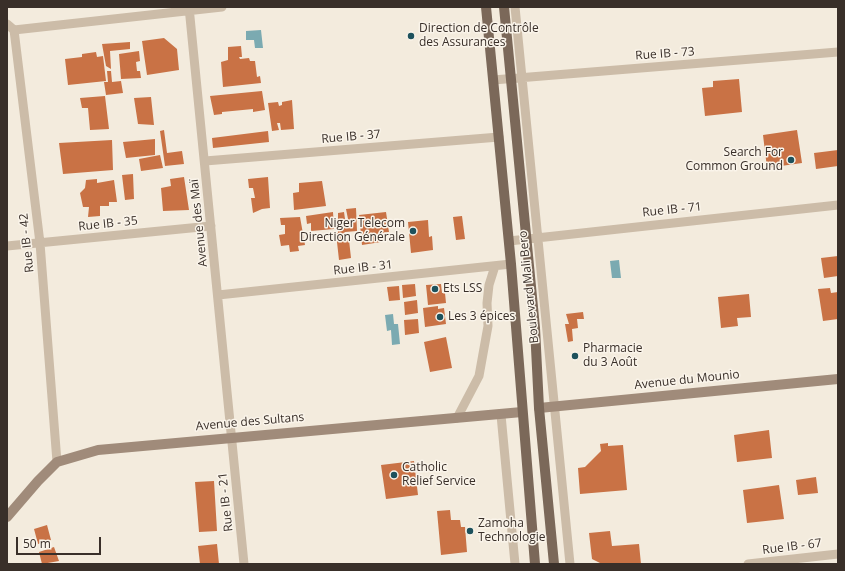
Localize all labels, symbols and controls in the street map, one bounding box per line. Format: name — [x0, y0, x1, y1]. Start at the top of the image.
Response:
place label: Direction de Contrôle des Assurances — [419, 22, 539, 50]
marker: Direction de Contrôle des Assurances — [406, 31, 416, 41]
street label: Rue IB - 73 — [635, 45, 695, 63]
street label: Rue IB - 37 — [321, 127, 381, 147]
place label: Search For Common Ground — [685, 146, 783, 174]
marker: Search For Common Ground — [786, 155, 796, 165]
street label: Avenue des Maï — [187, 178, 211, 268]
street label: Rue IB - 71 — [642, 200, 702, 220]
street label: Rue IB - 42 — [17, 213, 37, 273]
street label: Rue IB - 35 — [78, 214, 138, 234]
place label: Niger Telecom Direction Générale — [300, 217, 405, 245]
marker: Niger Telecom Direction Générale — [408, 226, 418, 236]
street label: Boulevard Mali Bero — [516, 230, 542, 344]
street label: Rue IB - 31 — [333, 258, 393, 278]
place label: Ets LSS — [443, 282, 482, 296]
marker: Ets LSS — [430, 284, 440, 294]
place label: Les 3 épices — [448, 310, 515, 324]
marker: Les 3 épices — [435, 312, 445, 322]
place label: Pharmacie du 3 Août — [583, 342, 642, 370]
marker: Pharmacie du 3 Août — [570, 351, 580, 361]
street label: Avenue du Mounio — [634, 367, 740, 393]
street label: Avenue des Sultans — [195, 410, 305, 434]
place label: Catholic Relief Service — [402, 461, 476, 489]
marker: Catholic Relief Service — [389, 470, 399, 480]
street label: Rue IB - 21 — [216, 472, 236, 532]
place label: Zamoha Technologie — [478, 517, 546, 545]
marker: Zamoha Technologie — [465, 526, 475, 536]
scale bar — [18, 529, 103, 555]
text: 50 m — [23, 535, 51, 552]
street label: Rue IB - 67 — [762, 536, 822, 558]

